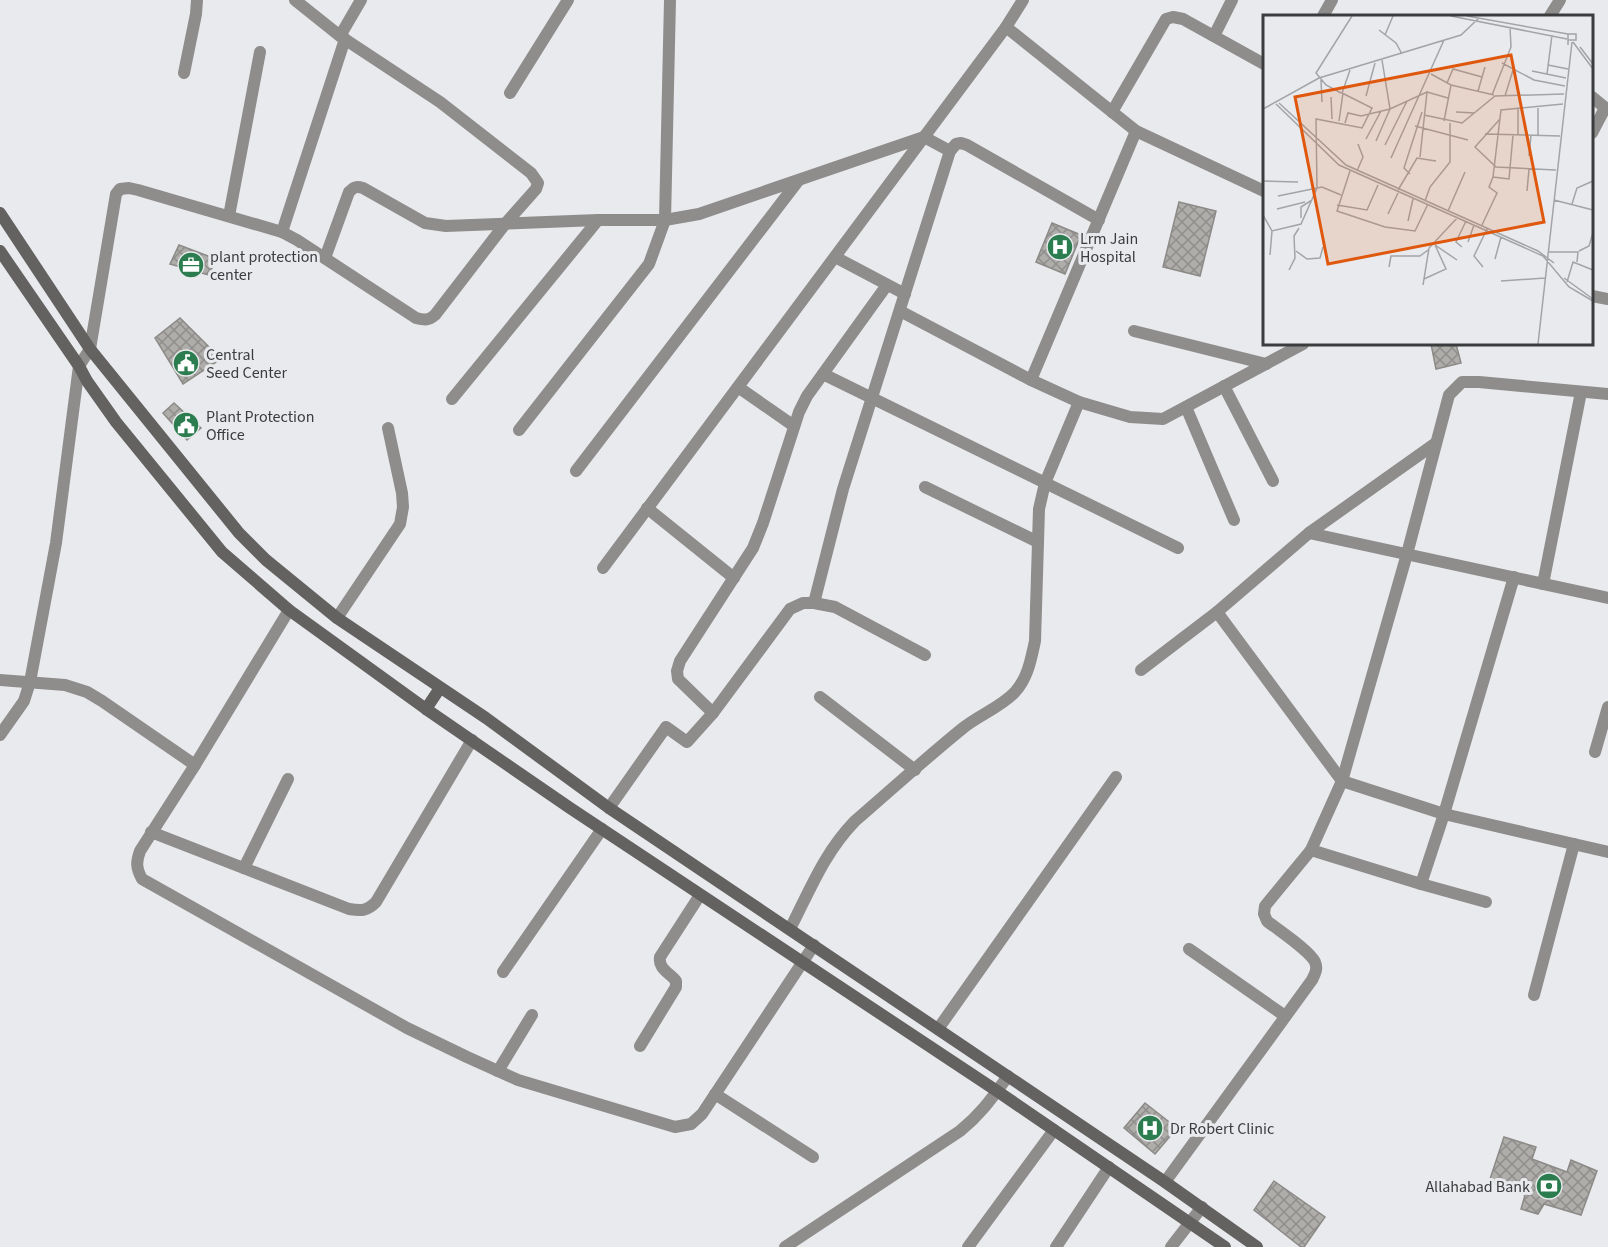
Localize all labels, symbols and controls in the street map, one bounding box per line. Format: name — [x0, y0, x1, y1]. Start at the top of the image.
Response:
inset map — [1263, 15, 1593, 345]
place label: Lrm Jain Hospital — [1080, 228, 1138, 268]
hospital icon: Lrm Jain Hospital — [1045, 232, 1075, 262]
place label: plant protection center — [210, 246, 318, 286]
office icon: plant protection center — [176, 250, 206, 280]
place label: Central Seed Center — [206, 344, 287, 384]
public building icon: Central Seed Center — [171, 348, 201, 378]
place label: Plant Protection Office — [206, 406, 314, 446]
public building icon: Plant Protection Office — [171, 410, 201, 440]
hospital icon: Dr Robert Clinic — [1135, 1113, 1165, 1143]
place label: Dr Robert Clinic — [1170, 1118, 1274, 1140]
bank icon: Allahabad Bank — [1534, 1171, 1564, 1201]
place label: Allahabad Bank — [1425, 1176, 1530, 1198]

